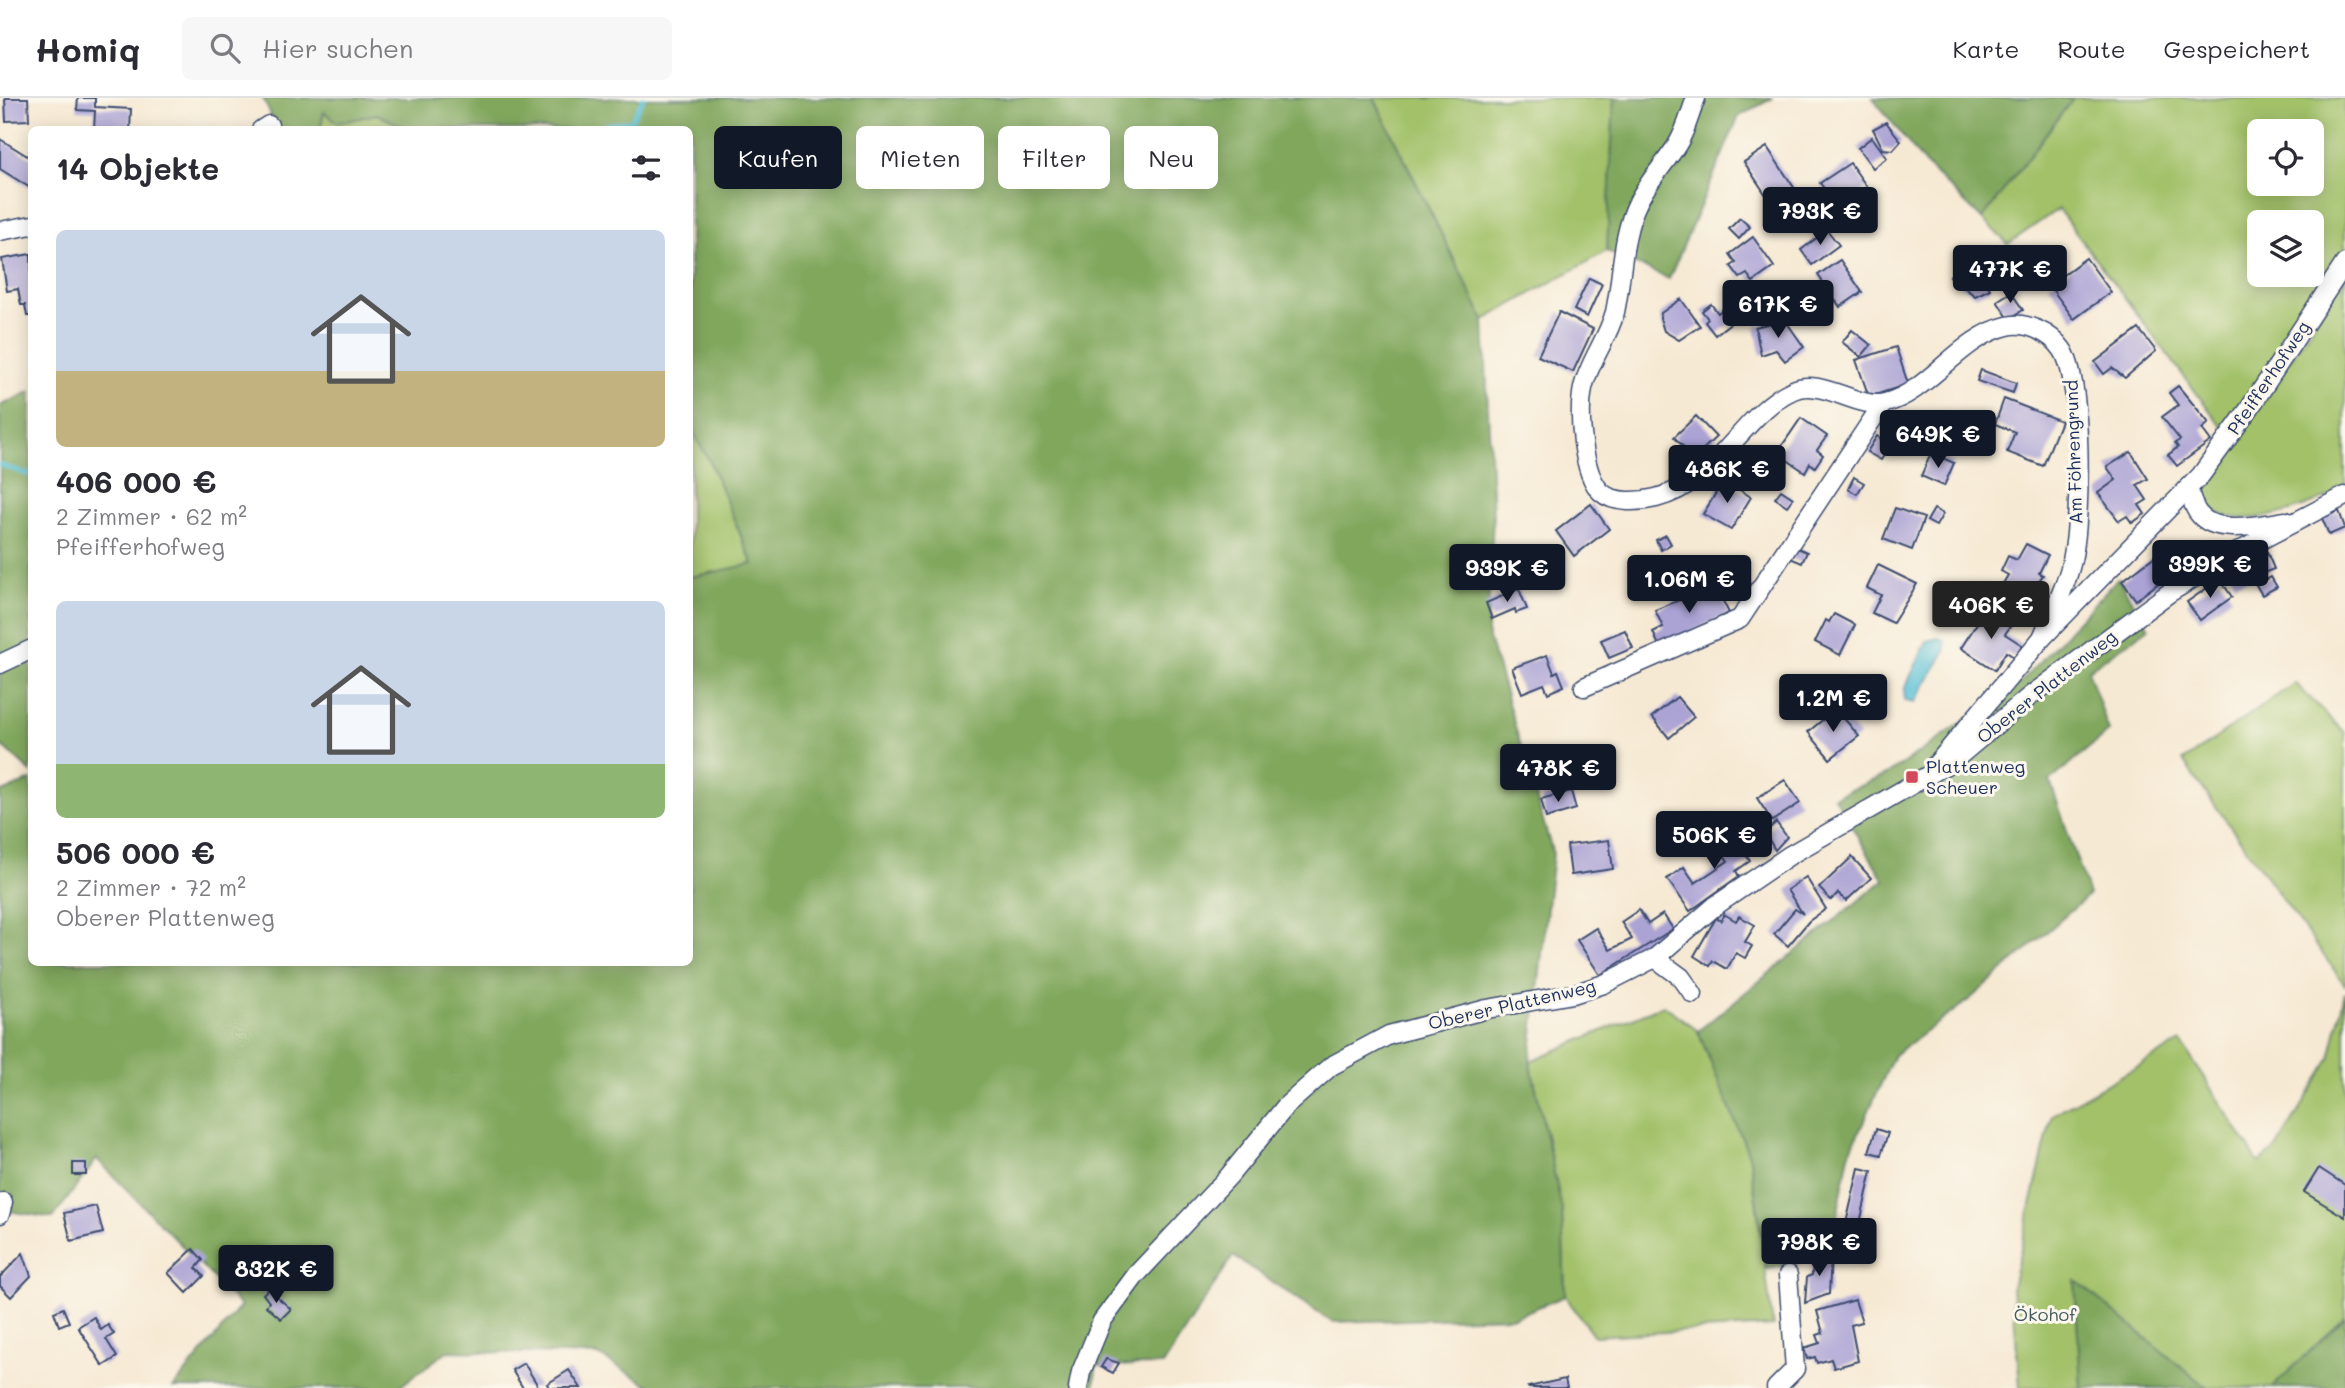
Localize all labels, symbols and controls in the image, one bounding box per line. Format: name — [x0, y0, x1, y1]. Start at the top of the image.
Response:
search box — [182, 17, 672, 80]
text: Homiq — [35, 27, 140, 70]
icon: search — [206, 29, 244, 67]
text: Hier suchen — [262, 31, 414, 65]
text: Karte — [1952, 33, 2019, 64]
text: Route — [2057, 33, 2126, 64]
text: Gespeichert — [2164, 33, 2310, 64]
map controls — [2247, 119, 2324, 287]
button: locate — [2247, 119, 2324, 196]
chip: Kaufen — [714, 126, 842, 189]
chip: Mieten — [856, 126, 984, 189]
chip: Filter — [998, 126, 1110, 189]
chip: Neu — [1124, 126, 1218, 189]
text: 14 Objekte — [56, 148, 219, 188]
icon: filters — [627, 149, 665, 187]
pin: 793K € — [1763, 188, 1877, 247]
text: 793K € — [1779, 195, 1861, 225]
button: layers — [2247, 210, 2324, 287]
pin: 477K € — [1953, 246, 2067, 305]
text: 477K € — [1969, 253, 2051, 283]
icon: home — [298, 276, 424, 402]
pin: 617K € — [1721, 280, 1835, 340]
text: 617K € — [1739, 288, 1817, 318]
street label: Pfeifferhofweg — [2221, 316, 2315, 439]
street label: Am Föhrengrund — [2058, 380, 2088, 525]
pin: 649K € — [1881, 410, 1995, 470]
text: 649K € — [1896, 418, 1980, 448]
pin: 486K € — [1670, 446, 1784, 505]
text: 486K € — [1685, 453, 1769, 483]
text: 406 000 € — [56, 461, 216, 501]
text: 2 Zimmer · 62 m² — [56, 501, 247, 531]
text: Pfeifferhofweg — [56, 531, 225, 561]
pin: 399K € — [2153, 540, 2267, 600]
pin: 939K € — [1450, 545, 1564, 604]
text: 399K € — [2168, 548, 2252, 578]
text: 939K € — [1465, 552, 1549, 582]
pin: 1.06M € — [1624, 556, 1754, 615]
text: 1.06M € — [1643, 563, 1735, 593]
pin: 406K € — [1934, 582, 2048, 641]
text: 406K € — [1948, 589, 2034, 619]
street label: Oberer Plattenweg — [1972, 624, 2121, 748]
icon: home — [298, 647, 424, 773]
pin: 1.2M € — [1776, 674, 1890, 734]
text: 1.2M € — [1795, 682, 1871, 712]
pin: 478K € — [1501, 744, 1615, 804]
text: 478K € — [1516, 752, 1600, 782]
place label: Plattenweg Scheuer — [1926, 754, 2025, 799]
marker: Plattenweg Scheuer — [1904, 769, 1920, 785]
pin: 506K € — [1657, 812, 1771, 871]
text: 506K € — [1672, 819, 1756, 849]
text: 506 000 € — [56, 832, 215, 872]
text: 2 Zimmer · 72 m² — [56, 872, 246, 902]
text: Oberer Plattenweg — [56, 902, 275, 932]
street label: Oberer Plattenweg — [1426, 973, 1598, 1035]
pin: 798K € — [1762, 1218, 1876, 1278]
text: 798K € — [1778, 1226, 1860, 1256]
pin: 832K € — [219, 1246, 333, 1305]
text: 832K € — [235, 1253, 317, 1283]
park label: Ökohof — [2014, 1302, 2077, 1326]

